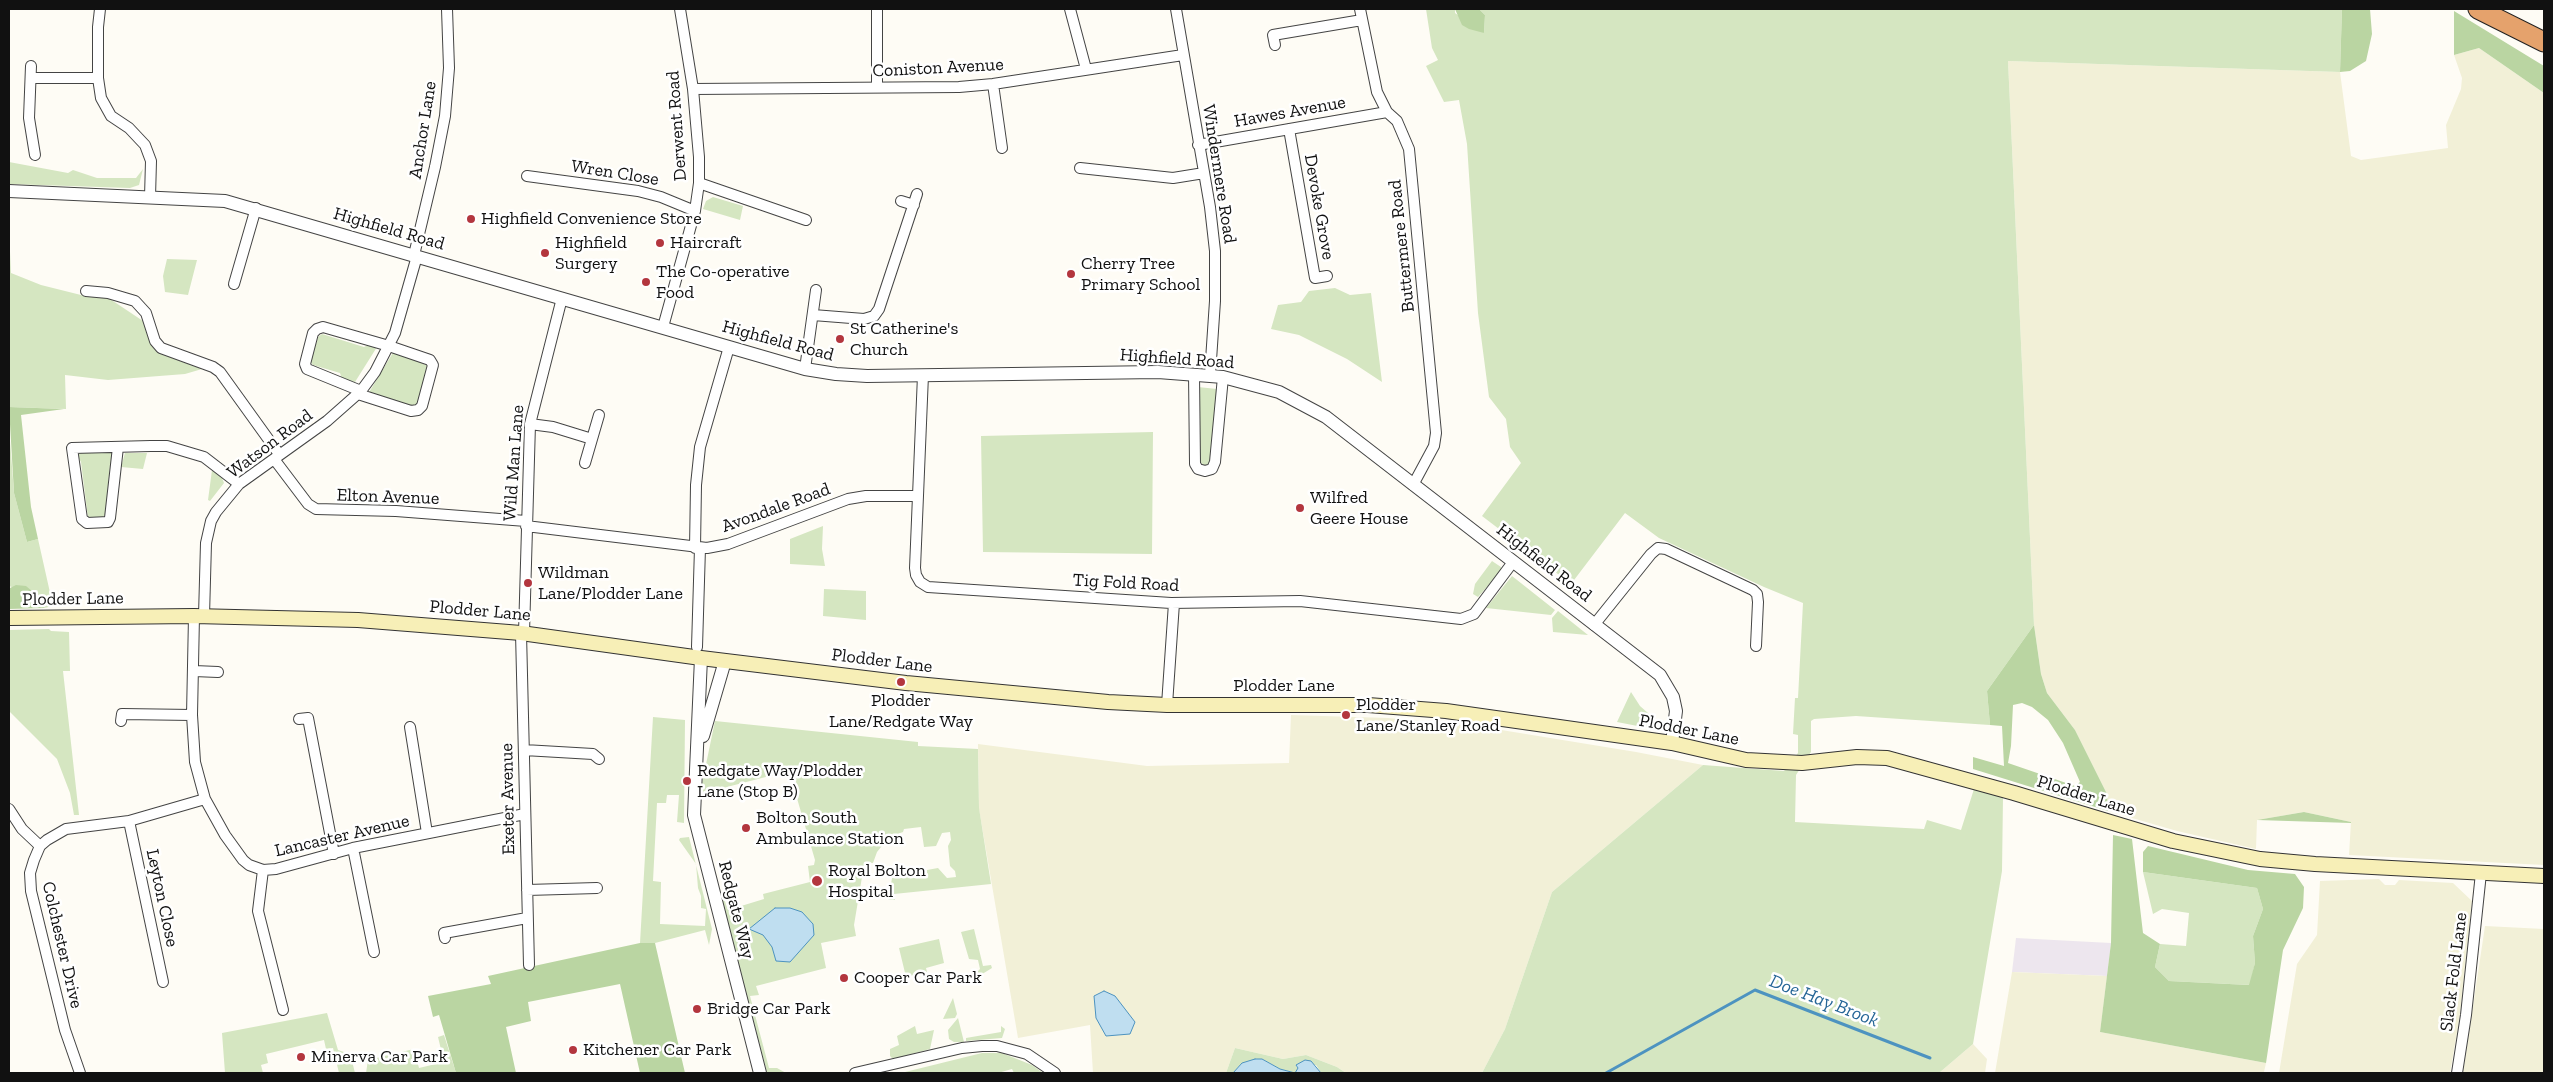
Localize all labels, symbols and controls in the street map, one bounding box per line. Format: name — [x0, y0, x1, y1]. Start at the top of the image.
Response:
street label: Coniston Avenue — [872, 54, 1004, 82]
street label: Derwent Road — [662, 70, 692, 182]
street label: Anchor Lane — [405, 80, 441, 180]
street label: Hawes Avenue — [1233, 92, 1347, 132]
street label: Windermere Road — [1197, 103, 1241, 245]
street label: Devoke Grove — [1299, 153, 1339, 261]
street label: Wren Close — [570, 155, 660, 191]
street label: Buttermere Road — [1384, 179, 1420, 313]
street label: Highfield Road — [331, 203, 447, 255]
place label: Highfield Convenience Store — [481, 208, 702, 230]
marker: Highfield Convenience Store — [465, 213, 477, 225]
place label: Highfield Surgery — [555, 232, 627, 274]
place label: Haircraft — [670, 232, 742, 254]
marker: Haircraft — [654, 237, 666, 249]
marker: Highfield Surgery — [539, 247, 551, 259]
place label: Cherry Tree Primary School — [1081, 253, 1200, 296]
place label: The Co-operative Food — [656, 261, 790, 304]
marker: Cherry Tree Primary School — [1065, 268, 1077, 280]
marker: The Co-operative Food — [640, 276, 652, 288]
street label: Highfield Road — [720, 316, 836, 366]
place label: St Catherine's Church — [850, 318, 958, 360]
marker: St Catherine's Church — [834, 333, 846, 345]
street label: Highfield Road — [1119, 344, 1235, 374]
street label: Wild Man Lane — [499, 404, 529, 522]
street label: Watson Road — [223, 405, 317, 483]
street label: Avondale Road — [719, 478, 833, 538]
street label: Elton Avenue — [336, 484, 440, 510]
place label: Wilfred Geere House — [1310, 487, 1408, 530]
marker: Wilfred Geere House — [1294, 502, 1306, 514]
street label: Highfield Road — [1492, 519, 1596, 607]
place label: Wildman Lane/Plodder Lane — [538, 562, 683, 604]
street label: Tig Fold Road — [1072, 569, 1180, 597]
marker: Wildman Lane/Plodder Lane — [522, 577, 534, 589]
street label: Plodder Lane — [22, 587, 124, 611]
street label: Plodder Lane — [429, 596, 531, 626]
street label: Plodder Lane — [830, 644, 934, 678]
street label: Plodder Lane — [1233, 675, 1335, 697]
marker: Plodder Lane/Redgate Way — [895, 676, 907, 688]
place label: Plodder Lane/Redgate Way — [829, 690, 973, 732]
place label: Plodder Lane/Stanley Road — [1356, 694, 1500, 736]
marker: Plodder Lane/Stanley Road — [1340, 709, 1352, 721]
street label: Plodder Lane — [1637, 710, 1741, 750]
street label: Exeter Avenue — [496, 743, 520, 855]
place label: Redgate Way/Plodder Lane (Stop B) — [697, 760, 863, 802]
street label: Plodder Lane — [2034, 771, 2138, 821]
marker: Redgate Way/Plodder Lane (Stop B) — [681, 775, 693, 787]
place label: Bolton South Ambulance Station — [756, 807, 904, 850]
street label: Lancaster Avenue — [273, 810, 411, 862]
marker: Bolton South Ambulance Station — [740, 822, 752, 834]
street label: Leyton Close — [141, 847, 183, 949]
street label: Redgate Way — [713, 859, 759, 961]
place label: Royal Bolton Hospital — [828, 860, 926, 902]
marker: Royal Bolton Hospital — [810, 874, 824, 888]
street label: Colchester Drive — [37, 879, 87, 1011]
street label: Slack Fold Lane — [2436, 911, 2472, 1033]
place label: Cooper Car Park — [854, 967, 982, 989]
water label: Doe Hay Brook — [1766, 970, 1882, 1032]
marker: Cooper Car Park — [838, 972, 850, 984]
place label: Bridge Car Park — [707, 998, 830, 1020]
marker: Bridge Car Park — [691, 1003, 703, 1015]
place label: Kitchener Car Park — [583, 1039, 731, 1061]
marker: Kitchener Car Park — [567, 1044, 579, 1056]
place label: Minerva Car Park — [311, 1046, 448, 1068]
marker: Minerva Car Park — [295, 1051, 307, 1063]

